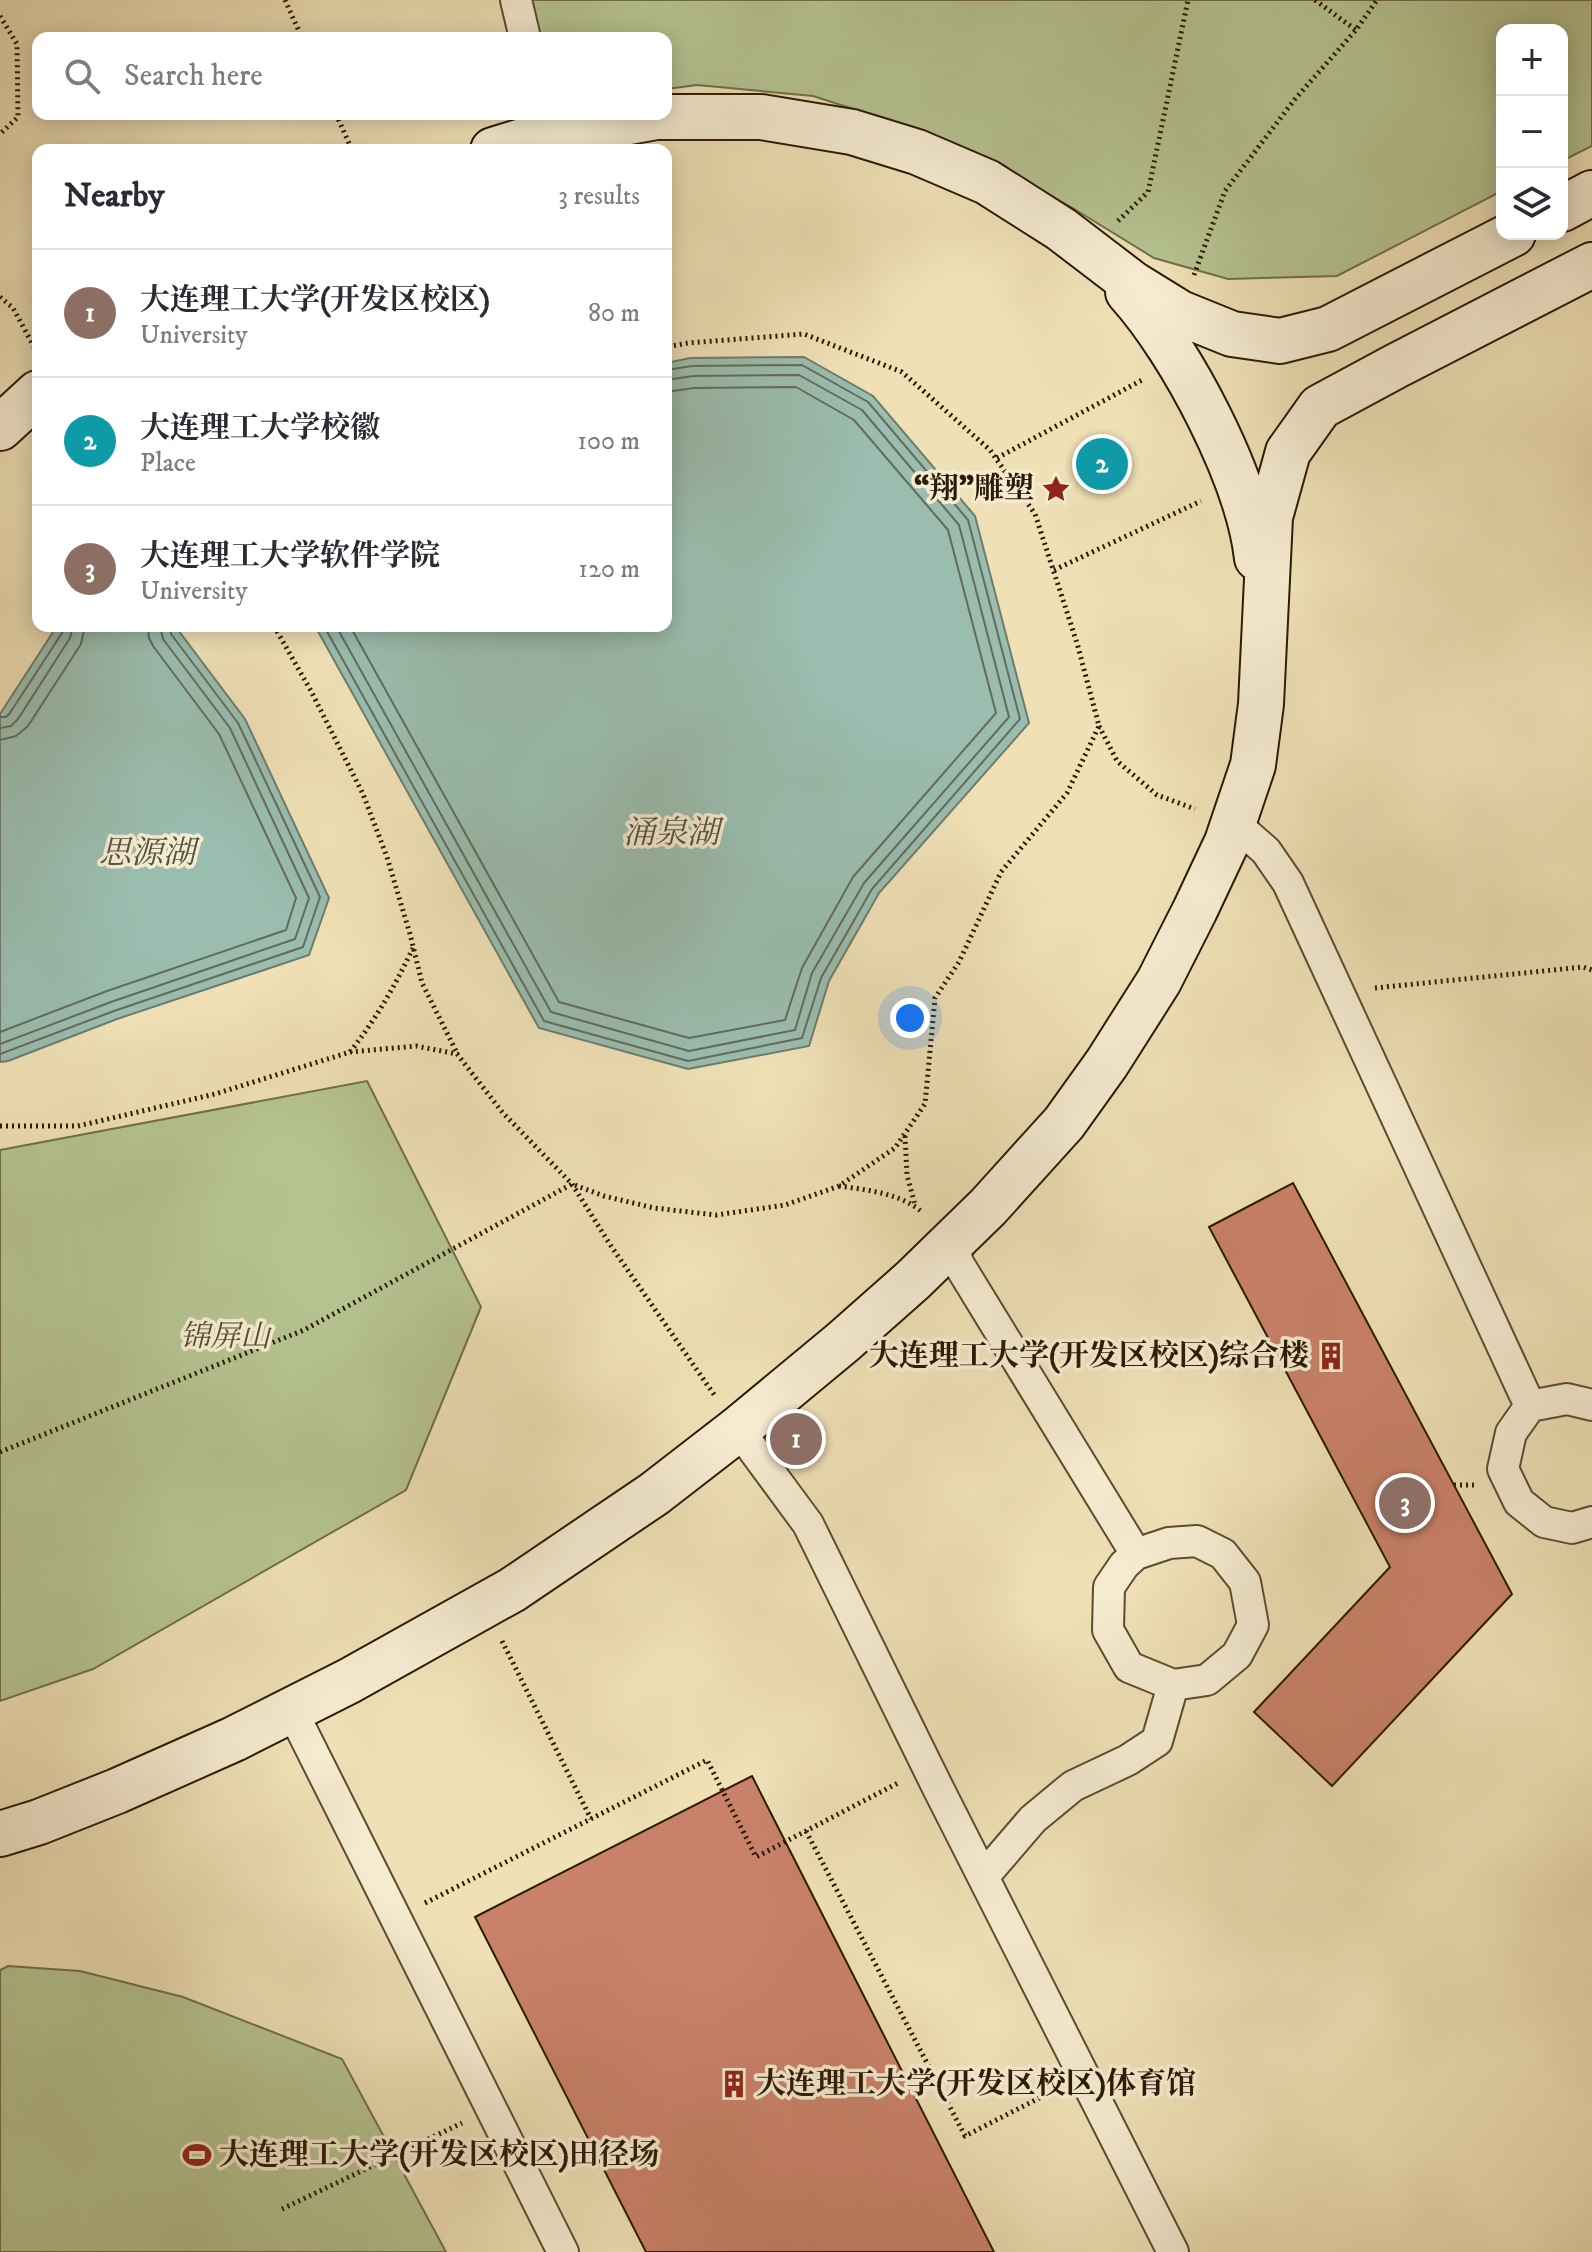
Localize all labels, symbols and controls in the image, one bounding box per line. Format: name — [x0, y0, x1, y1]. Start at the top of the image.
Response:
map controls — [1496, 24, 1568, 240]
button: + — [1496, 24, 1568, 96]
search box — [32, 32, 672, 120]
icon: search — [60, 54, 104, 98]
text: Search here — [124, 58, 263, 95]
button: − — [1496, 96, 1568, 168]
button: layers — [1496, 168, 1568, 240]
text: Nearby — [64, 175, 165, 217]
text: 3 results — [558, 180, 640, 213]
text: 大连理工大学(开发区校区) — [140, 282, 490, 319]
text: 1 — [85, 297, 95, 330]
text: 80 m — [588, 297, 640, 330]
text: University — [140, 319, 248, 352]
text: 大连理工大学校徽 — [140, 410, 380, 447]
text: 2 — [84, 425, 96, 458]
text: 100 m — [577, 425, 640, 458]
pin: 2 — [1076, 434, 1128, 494]
text: Place — [140, 447, 196, 480]
place label: “翔”雕塑 — [914, 471, 1034, 508]
place icon: “翔”雕塑 — [1041, 474, 1071, 504]
text: 大连理工大学软件学院 — [140, 538, 440, 575]
text: 3 — [85, 553, 95, 586]
text: 120 m — [579, 553, 640, 586]
text: University — [140, 575, 248, 608]
water label: 涌泉湖 — [623, 814, 724, 854]
water label: 思源湖 — [99, 834, 200, 874]
your location — [890, 998, 930, 1038]
park label: 锦屏山 — [180, 1319, 273, 1356]
place label: 大连理工大学(开发区校区)综合楼 — [869, 1338, 1309, 1375]
building icon: 大连理工大学(开发区校区)综合楼 — [1316, 1341, 1346, 1371]
pin: 1 — [770, 1409, 822, 1469]
pin: 3 — [1379, 1473, 1431, 1533]
place label: 大连理工大学(开发区校区)体育馆 — [756, 2066, 1196, 2103]
building icon: 大连理工大学(开发区校区)体育馆 — [719, 2069, 749, 2099]
place label: 大连理工大学(开发区校区)田径场 — [219, 2137, 659, 2174]
sports icon: 大连理工大学(开发区校区)田径场 — [182, 2140, 212, 2170]

